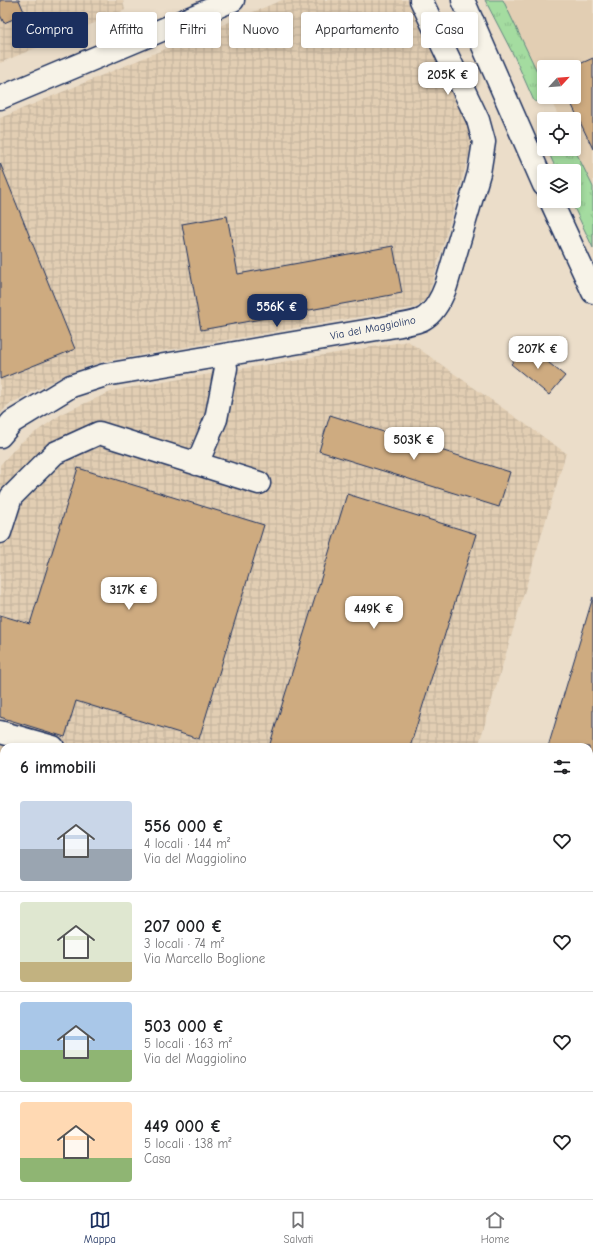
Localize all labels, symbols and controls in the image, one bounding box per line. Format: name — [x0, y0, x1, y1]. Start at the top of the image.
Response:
chip: Compra — [12, 12, 88, 48]
chip: Affitta — [96, 12, 157, 48]
chip: Filtri — [165, 12, 221, 48]
chip: Nuovo — [229, 12, 293, 48]
chip: Appartamento — [301, 12, 413, 48]
chip: Casa — [421, 12, 478, 48]
north arrow — [537, 60, 581, 104]
map controls — [537, 60, 581, 208]
pin: 205K € — [415, 62, 481, 96]
text: 205K € — [427, 67, 469, 82]
button: locate — [537, 112, 581, 156]
button: layers — [537, 164, 581, 208]
pin: 556K € — [244, 294, 310, 328]
text: 556K € — [256, 299, 298, 314]
street label: Via del Maggiolino — [329, 313, 417, 343]
pin: 207K € — [505, 336, 571, 370]
text: 207K € — [518, 341, 558, 356]
pin: 503K € — [381, 427, 447, 461]
text: 503K € — [393, 432, 435, 447]
pin: 317K € — [96, 577, 162, 611]
text: 317K € — [110, 582, 148, 597]
pin: 449K € — [341, 596, 407, 630]
text: 449K € — [354, 601, 394, 616]
icon: filters — [551, 756, 573, 778]
text: 6 immobili — [20, 758, 96, 777]
icon: home — [52, 817, 100, 865]
text: 556 000 € — [144, 817, 224, 836]
icon: heart — [551, 830, 573, 852]
text: 4 locali · 144 m² — [144, 836, 230, 851]
text: Via del Maggiolino — [144, 851, 247, 866]
text: 207 000 € — [144, 917, 223, 936]
icon: home — [52, 918, 100, 966]
icon: heart — [551, 931, 573, 953]
text: 3 locali · 74 m² — [144, 936, 224, 951]
text: Via Marcello Boglione — [144, 951, 265, 966]
text: 503 000 € — [144, 1017, 224, 1036]
icon: home — [52, 1018, 100, 1066]
icon: heart — [551, 1031, 573, 1053]
text: 5 locali · 163 m² — [144, 1036, 232, 1051]
text: Via del Maggiolino — [144, 1051, 247, 1066]
text: 449 000 € — [144, 1117, 222, 1136]
icon: home — [52, 1118, 100, 1166]
icon: heart — [551, 1131, 573, 1153]
text: 5 locali · 138 m² — [144, 1136, 232, 1151]
text: Casa — [144, 1151, 171, 1166]
tab: Mappa — [84, 1209, 116, 1246]
tab: Salvati — [283, 1209, 313, 1246]
tab: Home — [481, 1209, 509, 1246]

